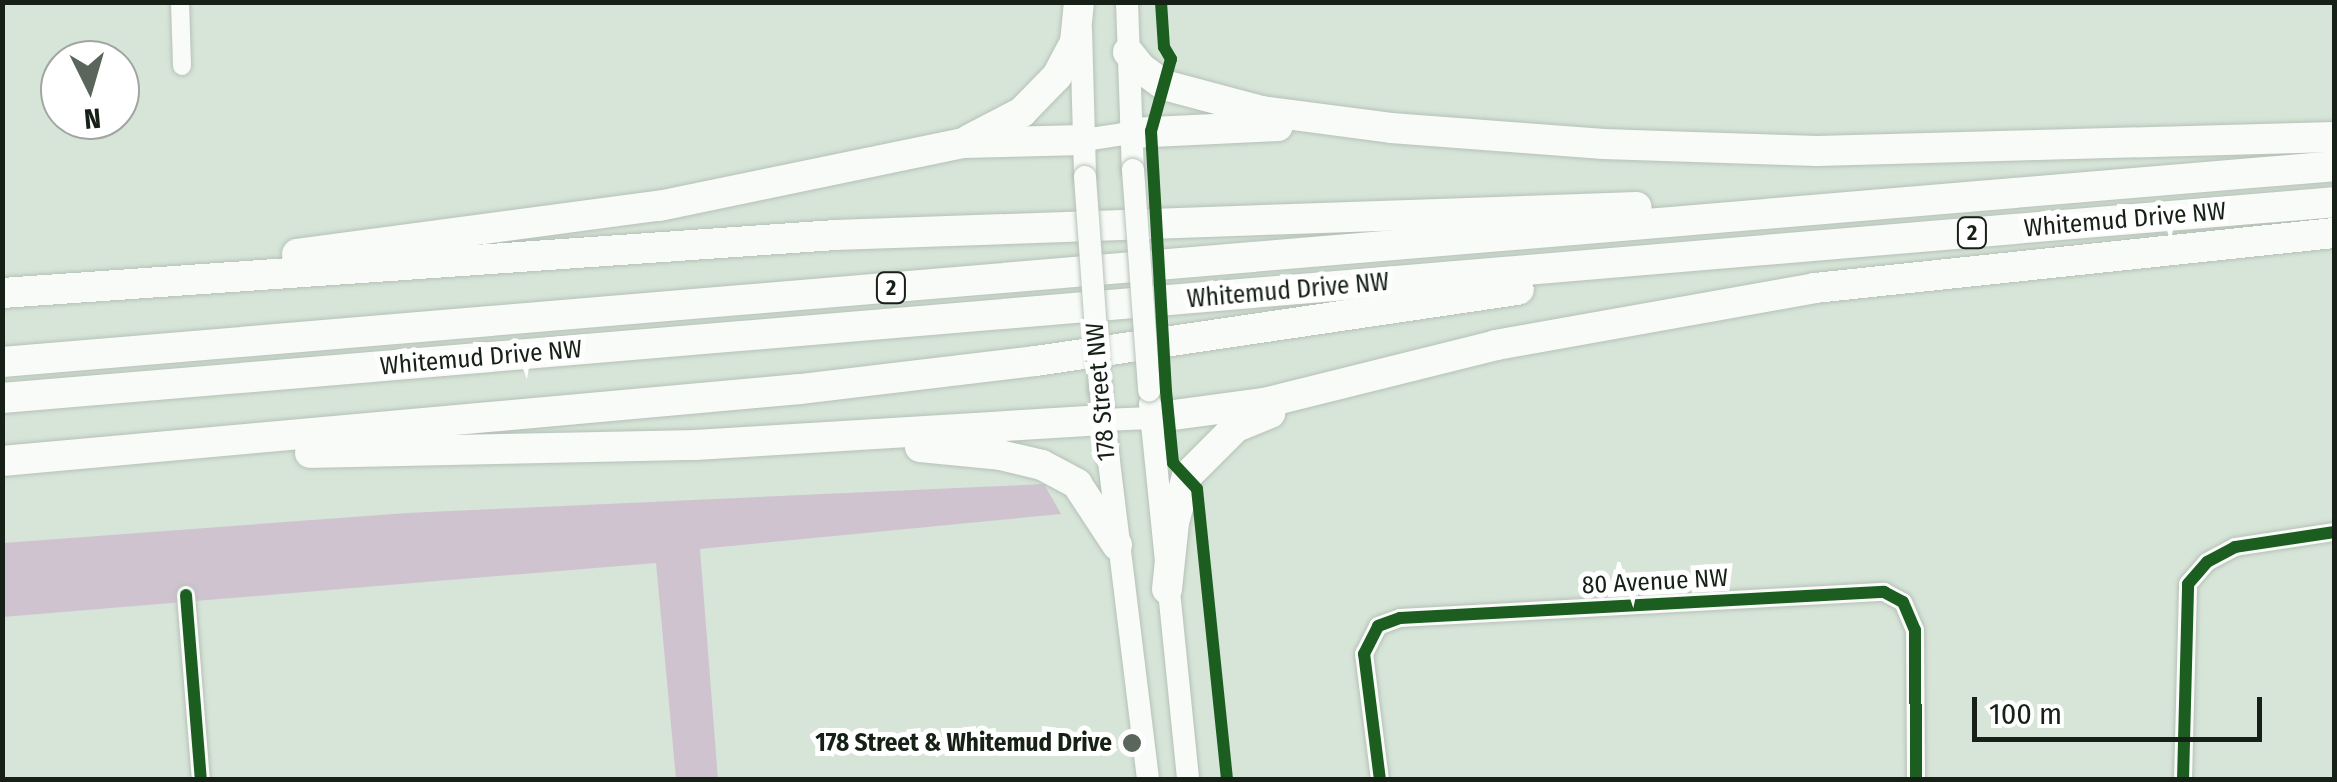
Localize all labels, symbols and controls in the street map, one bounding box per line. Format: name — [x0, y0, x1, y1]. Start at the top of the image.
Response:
north arrow — [40, 40, 140, 140]
text: N — [83, 101, 102, 136]
street label: Whitemud Drive NW — [2023, 196, 2227, 244]
road number: 2 — [1954, 216, 1990, 250]
street label: Whitemud Drive NW — [1186, 267, 1390, 315]
road number: 2 — [874, 271, 908, 305]
street label: 178 Street NW — [1080, 321, 1122, 463]
street label: Whitemud Drive NW — [379, 334, 583, 382]
street label: 80 Avenue NW — [1581, 563, 1729, 601]
scale bar — [1977, 677, 2267, 739]
text: 100 m — [1989, 696, 2062, 732]
place label: 178 Street & Whitemud Drive — [815, 728, 1112, 758]
marker: 178 Street & Whitemud Drive — [1121, 732, 1143, 754]

